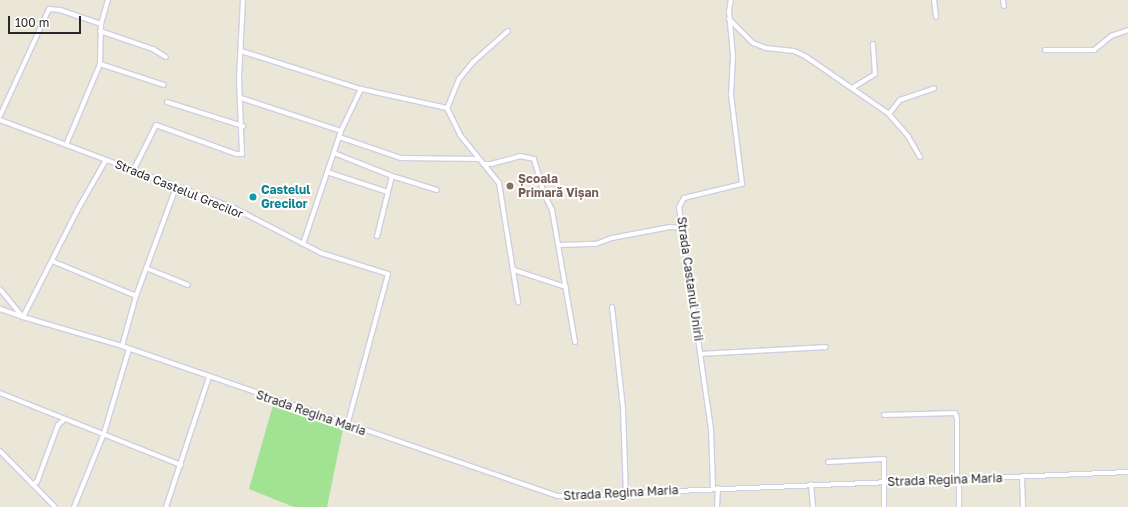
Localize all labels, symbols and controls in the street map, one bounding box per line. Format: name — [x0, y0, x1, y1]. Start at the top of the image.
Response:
scale bar — [10, 8, 83, 34]
text: 100 m — [15, 15, 49, 30]
street label: Strada Castelul Grecilor — [113, 157, 245, 221]
place label: Școala Primară Vișan — [518, 172, 599, 200]
marker: Școala Primară Vișan — [505, 181, 515, 191]
place label: Castelul Grecilor — [261, 183, 310, 211]
marker: Castelul Grecilor — [248, 192, 258, 202]
street label: Strada Castanul Unirii — [674, 216, 706, 342]
street label: Strada Regina Maria — [254, 387, 368, 439]
street label: Strada Regina Maria — [887, 471, 1003, 489]
street label: Strada Regina Maria — [563, 483, 679, 503]

